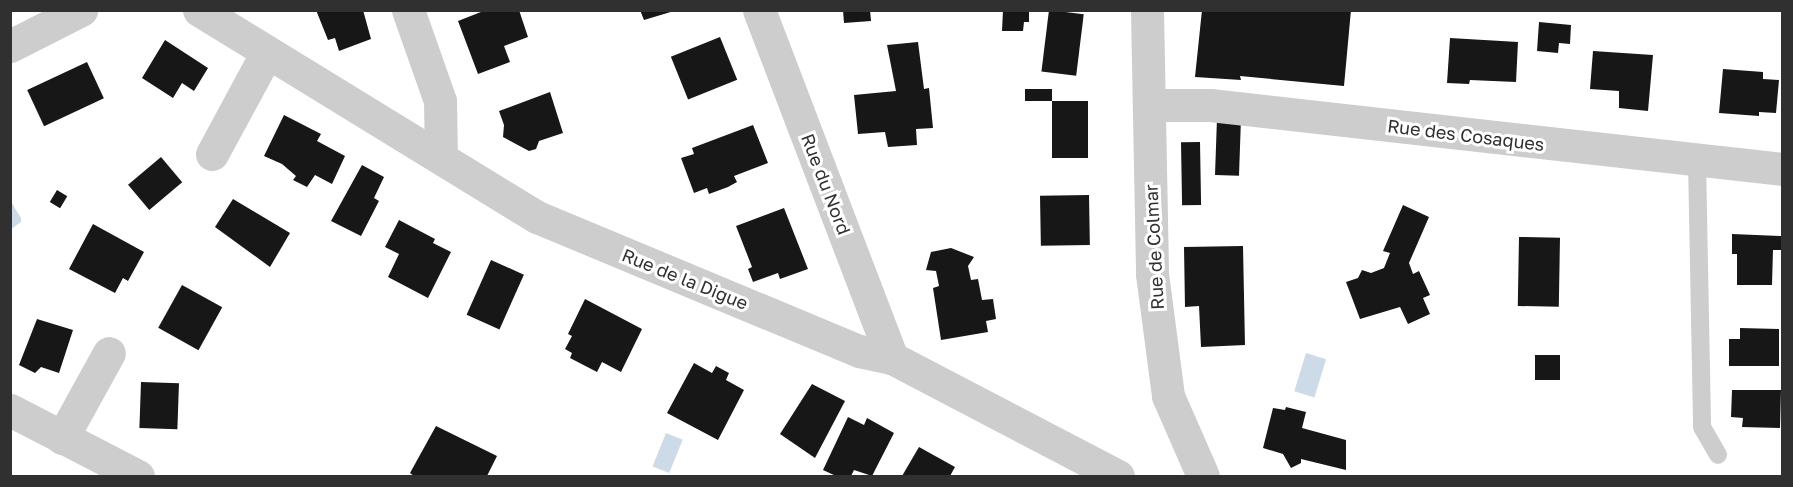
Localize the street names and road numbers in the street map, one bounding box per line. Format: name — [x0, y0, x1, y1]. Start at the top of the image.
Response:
street label: Rue des Cosaques — [1386, 115, 1546, 155]
street label: Rue du Nord — [797, 130, 855, 238]
street label: Rue de Colmar — [1140, 184, 1168, 310]
street label: Rue de la Digue — [619, 244, 751, 314]

